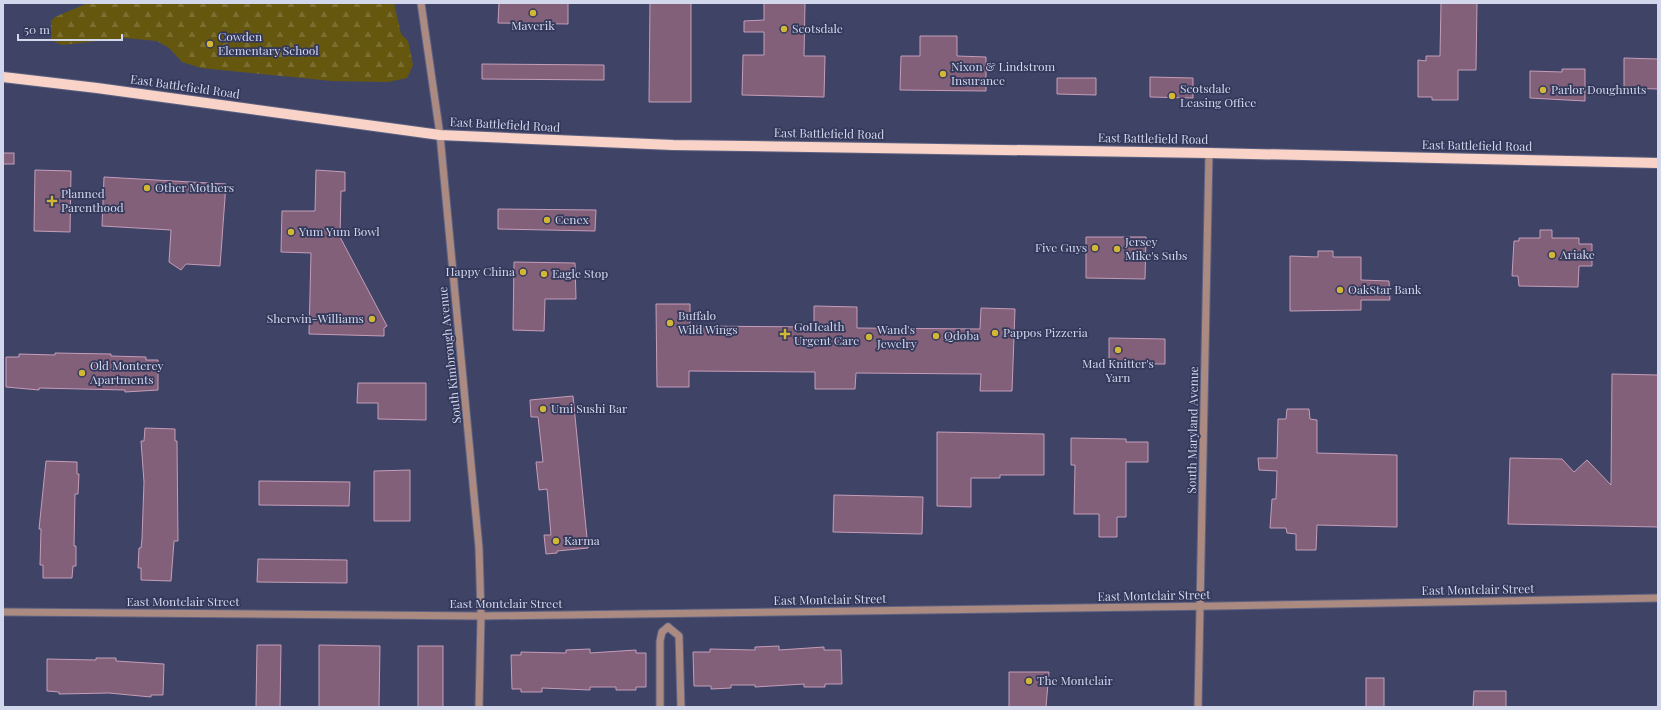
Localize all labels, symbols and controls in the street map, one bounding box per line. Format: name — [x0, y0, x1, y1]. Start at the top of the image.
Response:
marker: Maverik — [528, 8, 538, 18]
scale bar — [18, 16, 122, 42]
place label: Maverik — [511, 17, 555, 33]
place label: Scotsdale — [792, 20, 843, 36]
text: 50 m — [24, 21, 50, 37]
marker: Scotsdale — [779, 24, 789, 34]
place label: Cowden Elementary School — [218, 28, 319, 58]
marker: Cowden Elementary School — [205, 39, 215, 49]
place label: Nixon & Lindstrom Insurance — [951, 58, 1056, 88]
marker: Nixon & Lindstrom Insurance — [938, 69, 948, 79]
street label: East Battlefield Road — [129, 70, 241, 102]
place label: Scotsdale Leasing Office — [1180, 80, 1256, 110]
place label: Parlor Doughnuts — [1551, 81, 1646, 97]
marker: Parlor Doughnuts — [1538, 85, 1548, 95]
marker: Scotsdale Leasing Office — [1167, 91, 1177, 101]
street label: East Battlefield Road — [449, 113, 561, 135]
street label: East Battlefield Road — [774, 124, 884, 142]
street label: East Battlefield Road — [1098, 129, 1208, 147]
street label: East Battlefield Road — [1422, 136, 1532, 154]
place label: Other Mothers — [155, 179, 234, 195]
marker: Other Mothers — [142, 183, 152, 193]
place label: Planned Parenthood — [61, 185, 124, 215]
marker: Planned Parenthood — [46, 195, 58, 207]
place label: Cenex — [555, 211, 589, 227]
marker: Cenex — [542, 215, 552, 225]
place label: Yum Yum Bowl — [298, 223, 380, 239]
marker: Yum Yum Bowl — [286, 227, 296, 237]
place label: Jersey Mike's Subs — [1124, 233, 1187, 263]
place label: Five Guys — [1035, 239, 1087, 255]
marker: Five Guys — [1090, 243, 1100, 253]
marker: Jersey Mike's Subs — [1112, 244, 1122, 254]
place label: Ariake — [1559, 246, 1595, 262]
marker: Ariake — [1547, 250, 1557, 260]
place label: Happy China — [445, 263, 515, 279]
place label: Eagle Stop — [552, 265, 608, 281]
marker: Happy China — [518, 267, 528, 277]
marker: Eagle Stop — [539, 269, 549, 279]
place label: OakStar Bank — [1348, 281, 1422, 297]
marker: OakStar Bank — [1335, 285, 1345, 295]
street label: South Kimbrough Avenue — [434, 286, 464, 424]
place label: Buffalo Wild Wings — [677, 307, 738, 337]
place label: Sherwin-Williams — [267, 310, 364, 326]
marker: Sherwin-Williams — [367, 314, 377, 324]
marker: Buffalo Wild Wings — [665, 318, 675, 328]
place label: GoHealth Urgent Care — [794, 318, 859, 348]
place label: Wand's Jewelry — [876, 321, 917, 351]
place label: Pappos Pizzeria — [1003, 324, 1088, 340]
place label: Qdoba — [944, 327, 979, 343]
marker: GoHealth Urgent Care — [779, 328, 791, 340]
marker: Pappos Pizzeria — [990, 328, 1000, 338]
marker: Qdoba — [931, 331, 941, 341]
marker: Wand's Jewelry — [864, 332, 874, 342]
marker: Mad Knitter's Yarn — [1113, 345, 1123, 355]
place label: Mad Knitter's Yarn — [1082, 355, 1154, 385]
place label: Old Monterey Apartments — [89, 357, 163, 387]
street label: South Maryland Avenue — [1183, 366, 1201, 494]
marker: Old Monterey Apartments — [77, 368, 87, 378]
place label: Umi Sushi Bar — [551, 400, 628, 416]
marker: Umi Sushi Bar — [538, 404, 548, 414]
place label: Karma — [564, 532, 600, 548]
marker: Karma — [551, 536, 561, 546]
street label: East Montclair Street — [1421, 580, 1535, 598]
street label: East Montclair Street — [1097, 586, 1211, 604]
street label: East Montclair Street — [773, 590, 887, 608]
street label: East Montclair Street — [127, 593, 240, 609]
street label: East Montclair Street — [450, 595, 563, 611]
place label: The Montclair — [1037, 672, 1113, 688]
marker: The Montclair — [1024, 676, 1034, 686]

